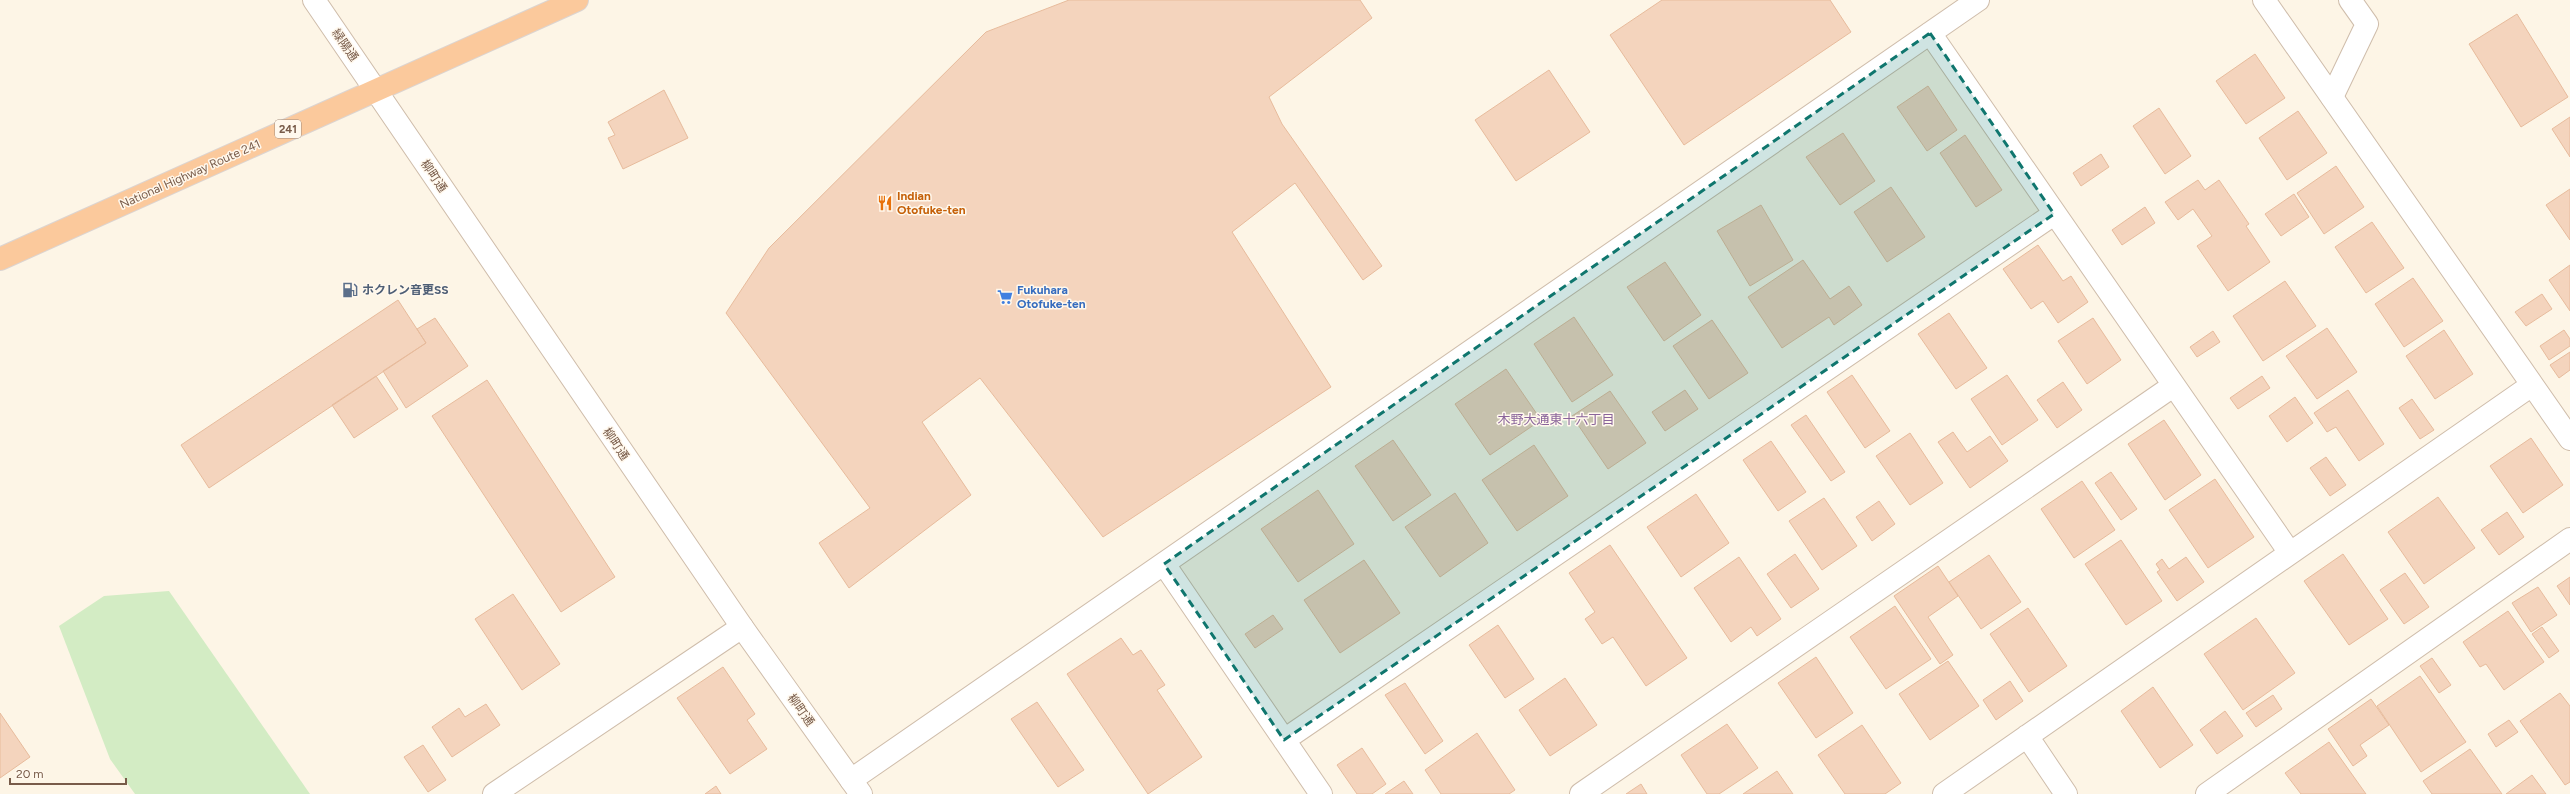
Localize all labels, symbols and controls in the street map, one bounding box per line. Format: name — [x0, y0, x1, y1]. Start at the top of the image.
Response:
street label: 緑陽通 — [329, 26, 361, 64]
road number: 241 — [275, 120, 301, 138]
street label: National Highway Route 241 — [118, 137, 262, 211]
street label: 柳町通 — [418, 157, 450, 195]
place label: Indian Otofuke-ten — [897, 189, 966, 217]
restaurant icon: Indian Otofuke-ten — [876, 194, 894, 212]
fuel station icon: ホクレン音更SS — [341, 281, 359, 299]
place label: ホクレン音更SS — [362, 283, 449, 297]
place label: Fukuhara Otofuke-ten — [1017, 283, 1086, 311]
supermarket icon: Fukuhara Otofuke-ten — [996, 288, 1014, 306]
district label: 木野大通東十六丁目 — [1497, 412, 1615, 427]
street label: 柳町通 — [600, 425, 632, 463]
street label: 柳町通 — [785, 691, 817, 729]
scale bar — [10, 760, 126, 786]
text: 20 m — [16, 767, 44, 781]

